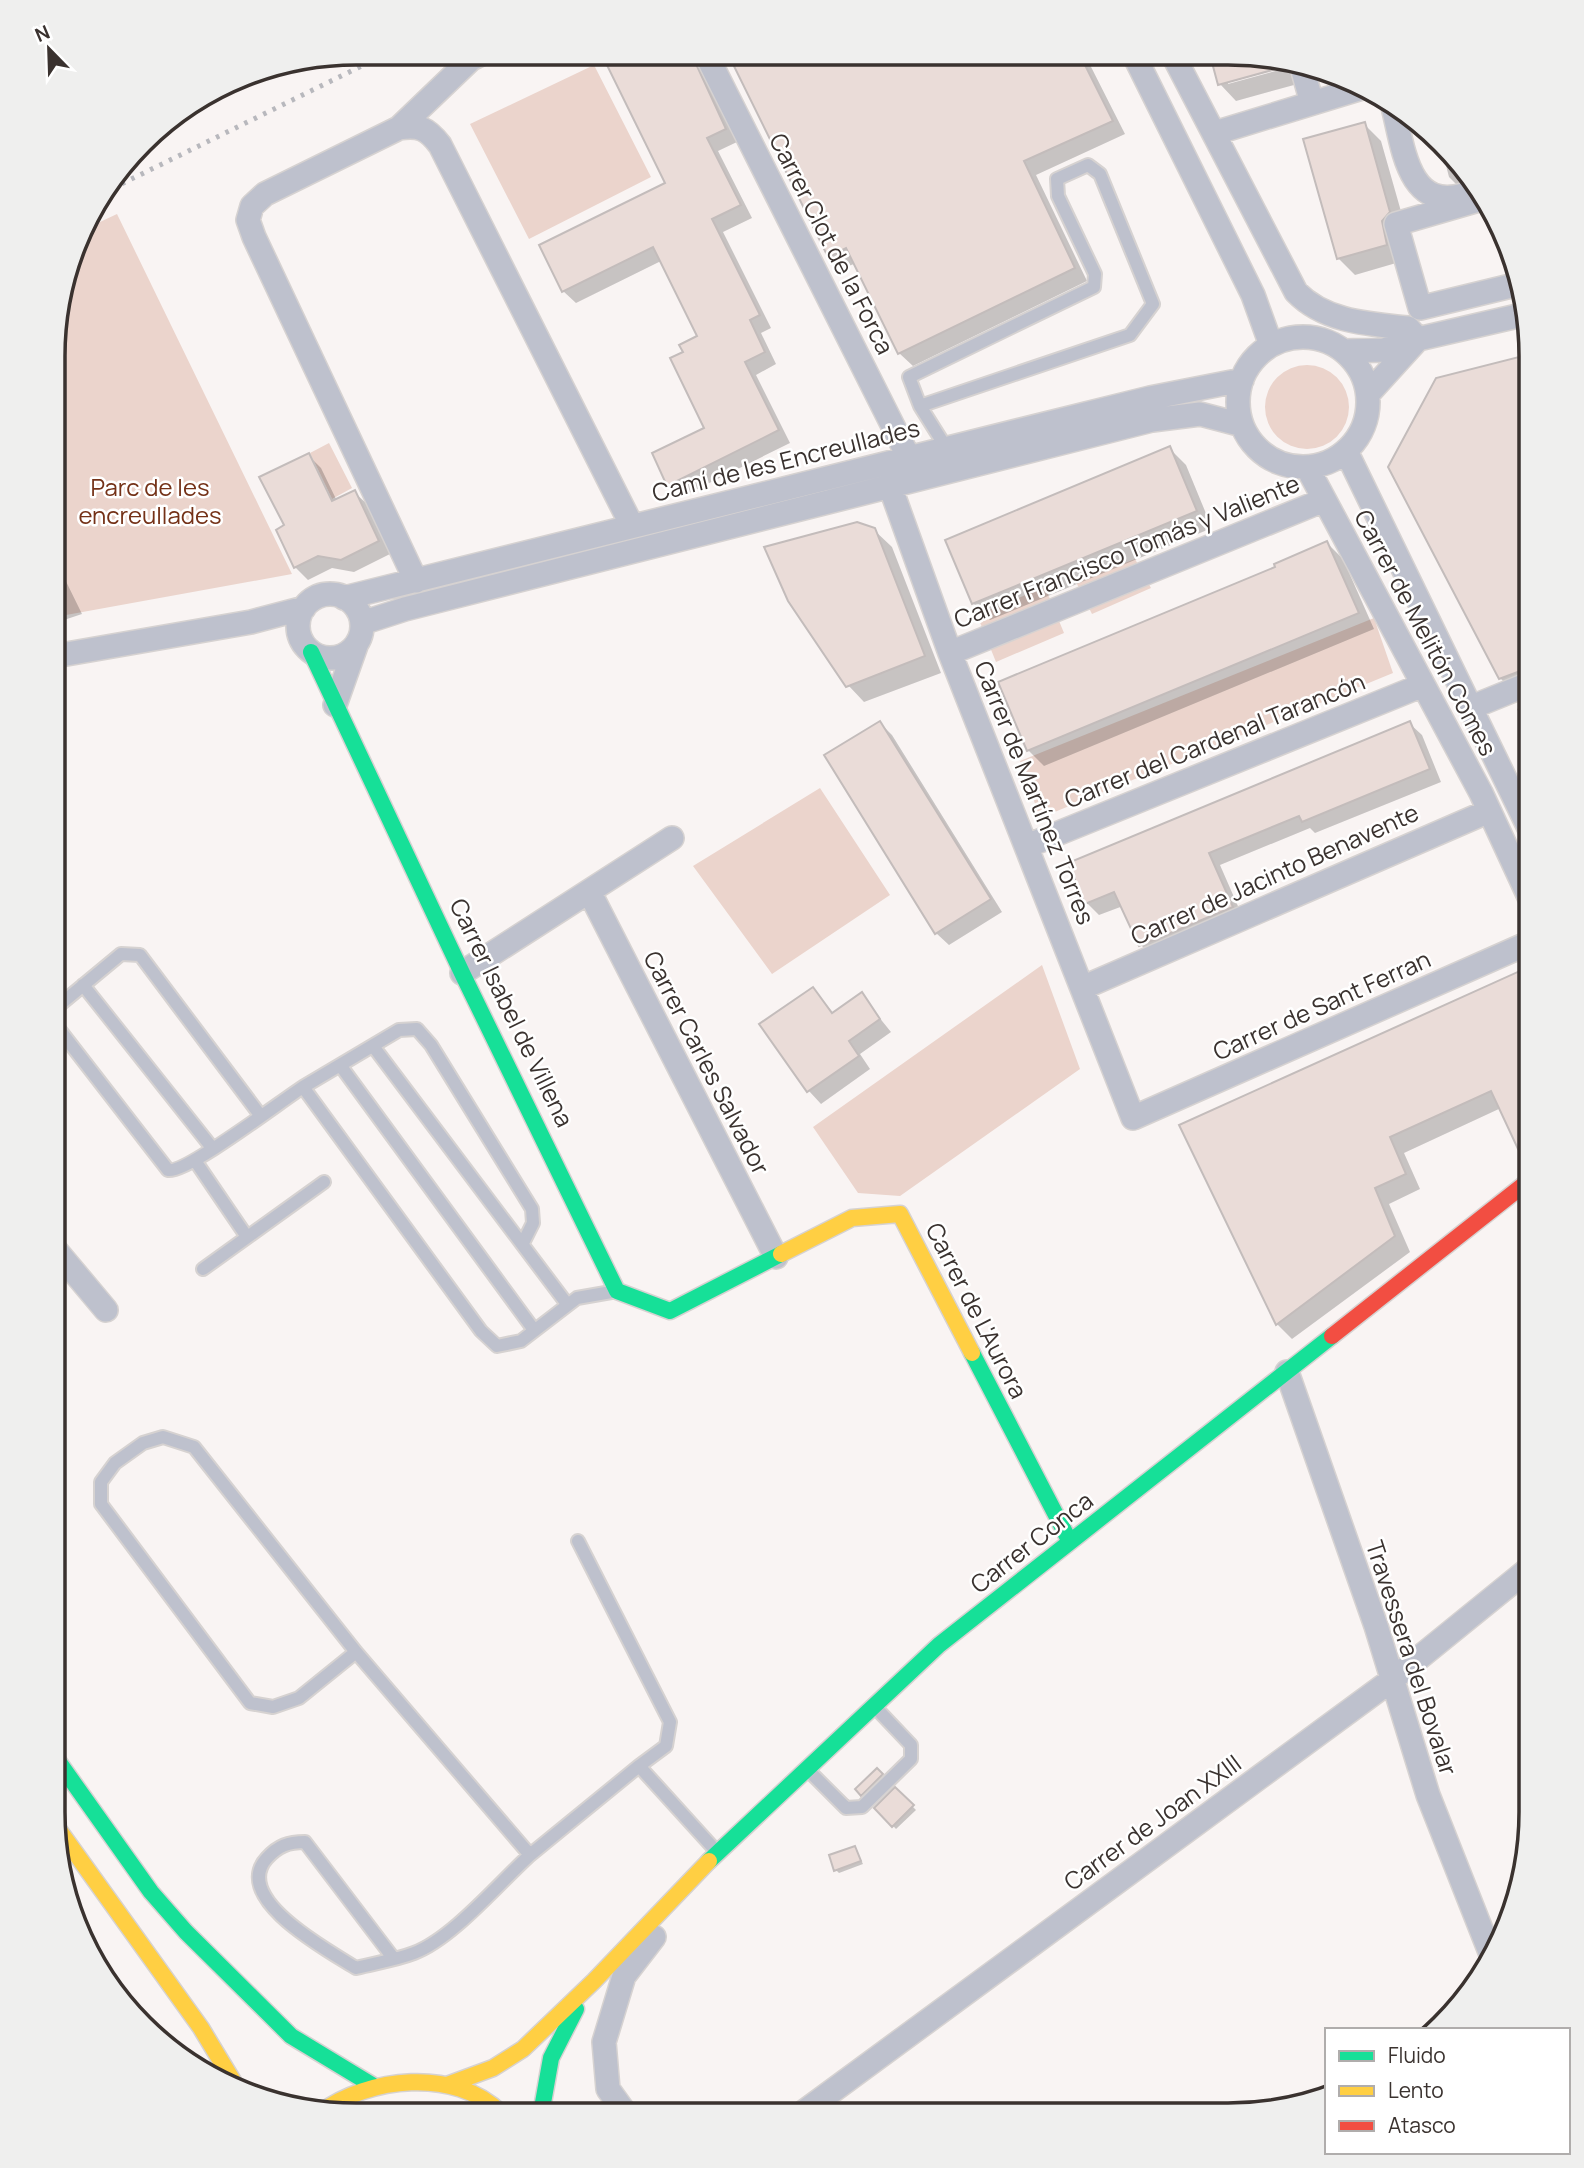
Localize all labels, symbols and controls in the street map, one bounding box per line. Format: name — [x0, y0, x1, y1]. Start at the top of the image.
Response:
north arrow — [14, 14, 84, 84]
text: N — [31, 19, 54, 48]
street label: Carrer Clot de la Forca — [762, 127, 902, 360]
street label: Camí de les Encreullades — [648, 410, 923, 509]
street label: Carrer Francisco Tomás y Valiente — [949, 466, 1304, 635]
park label: Parc de les encreullades — [78, 470, 222, 531]
street label: Carrer de Melitón Comes — [1347, 504, 1505, 761]
street label: Carrer de Martínez Torres — [967, 656, 1103, 929]
street label: Carrer del Cardenal Tarancón — [1059, 664, 1370, 815]
street label: Carrer de Jacinto Benavente — [1125, 795, 1424, 952]
street label: Carrer Isabel de Villena — [443, 893, 582, 1132]
street label: Carrer de Sant Ferran — [1207, 942, 1435, 1068]
street label: Carrer Carles Salvador — [637, 945, 778, 1180]
street label: Carrer de L'Aurora — [919, 1217, 1036, 1404]
street label: Carrer Conca — [963, 1484, 1099, 1600]
street label: Travessera del Bovalar — [1359, 1536, 1466, 1779]
street label: Carrer de Joan XXIII — [1057, 1746, 1247, 1897]
legend — [1325, 2028, 1570, 2154]
text: Fluido — [1388, 2041, 1446, 2069]
text: Lento — [1388, 2076, 1444, 2104]
text: Atasco — [1388, 2111, 1456, 2139]

